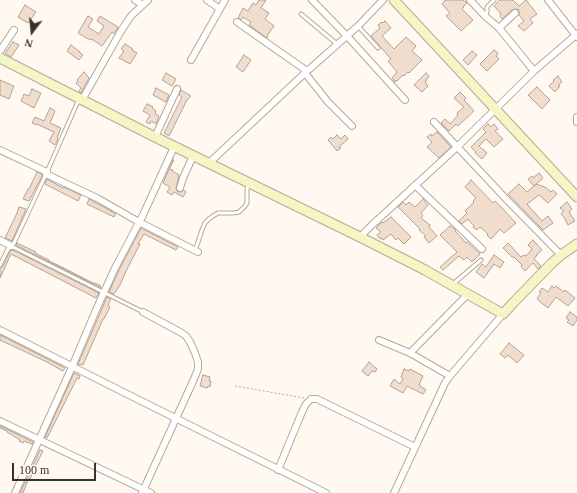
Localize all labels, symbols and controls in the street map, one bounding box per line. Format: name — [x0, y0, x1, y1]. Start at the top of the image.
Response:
north arrow — [12, 12, 52, 52]
text: N — [23, 37, 34, 50]
scale bar — [14, 455, 98, 481]
text: 100 m — [19, 463, 49, 477]

